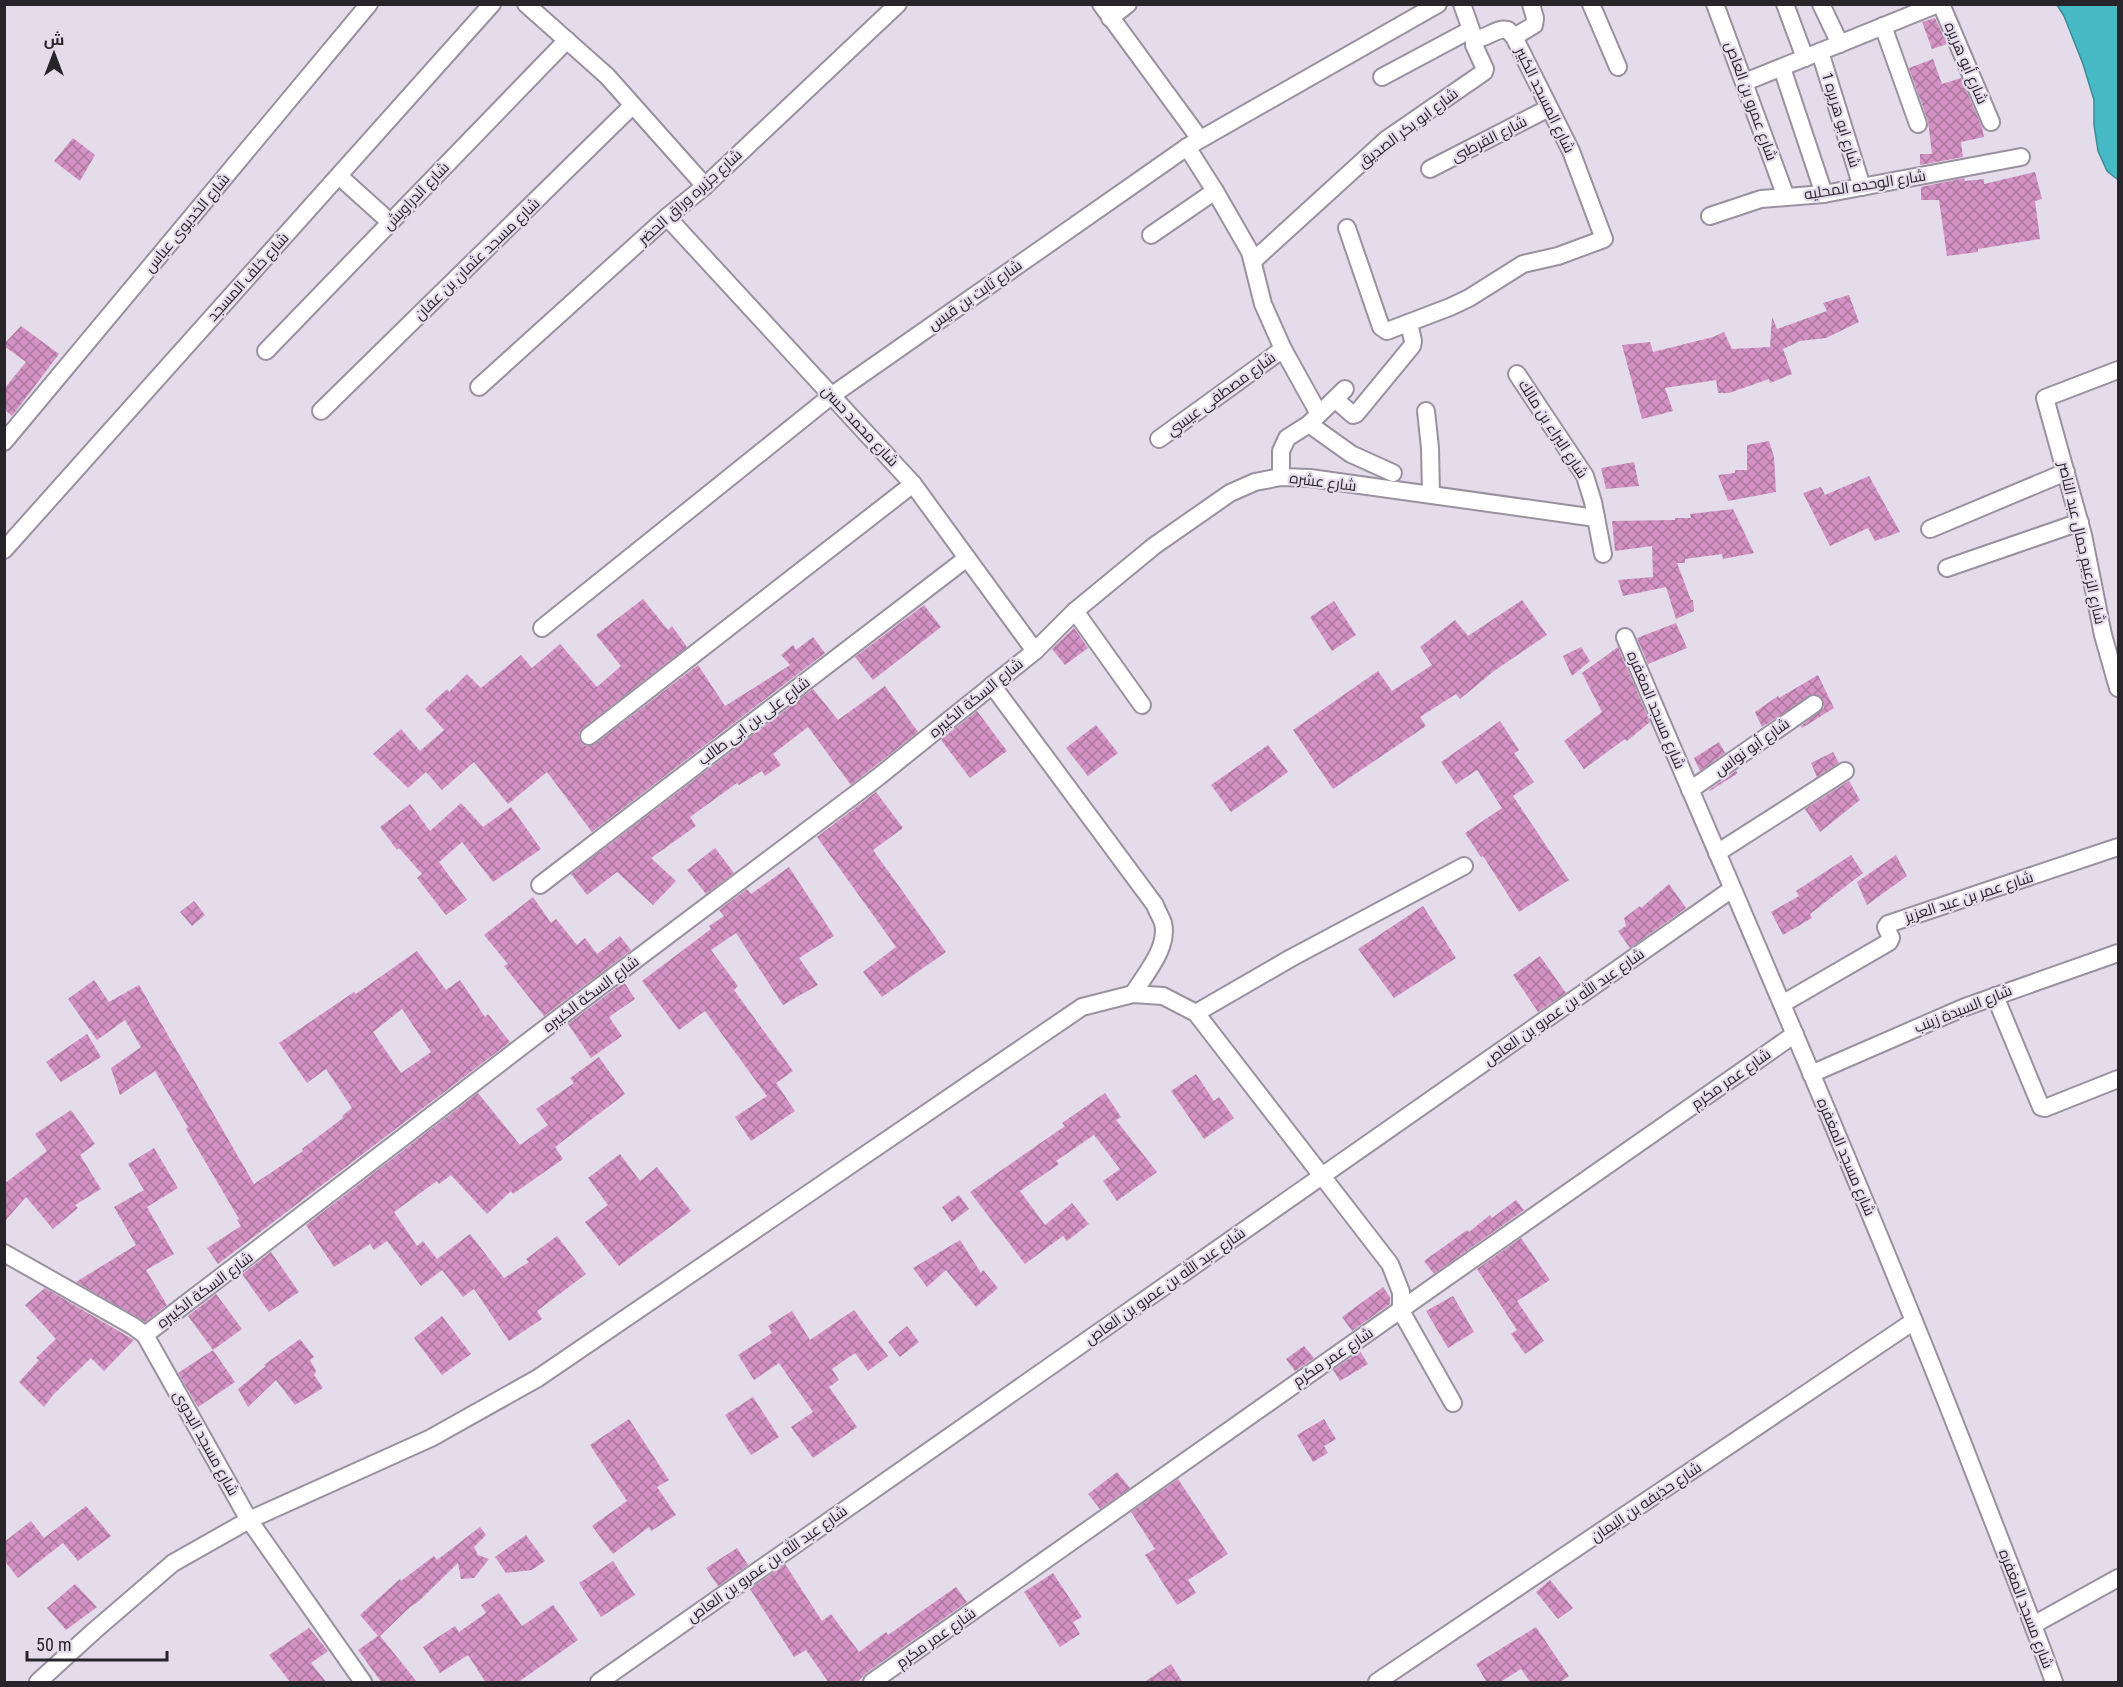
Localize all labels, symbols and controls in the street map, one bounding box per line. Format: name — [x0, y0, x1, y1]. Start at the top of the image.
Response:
street label: شارع أبو هريره — [1939, 19, 1992, 108]
north arrow — [24, 24, 84, 84]
text: ش — [44, 30, 64, 49]
street label: شارع عمرو بن العاص — [1719, 39, 1781, 164]
street label: شارع المسجد الكبير — [1509, 43, 1578, 157]
street label: شارع ابو هريره 1 — [1816, 70, 1864, 170]
street label: شارع ابو بكر الصديق — [1354, 84, 1463, 173]
street label: شارع القرطبى — [1448, 112, 1531, 168]
street label: شارع جزيره وراق الحضر — [634, 146, 747, 251]
street label: شارع الدراويش — [379, 158, 454, 235]
street label: شارع الوحده المحليه — [1803, 166, 1927, 205]
street label: شارع الخديوى عباس — [141, 170, 235, 277]
street label: شارع مسجد عثمان بن عفان — [410, 194, 545, 325]
street label: شارع خلف المسجد — [204, 229, 294, 326]
street label: شارع ثابت بن قيس — [924, 256, 1027, 336]
street label: شارع مصطفى عيسي — [1163, 348, 1281, 442]
street label: شارع البراء بن مالك — [1513, 376, 1591, 483]
street label: شارع محمد حسن — [816, 382, 902, 472]
street label: شارع الزعيم جمال عبد الناصر — [2052, 459, 2109, 626]
street label: شارع عشره — [1288, 469, 1357, 497]
street label: شارع مسجد المغفره — [1621, 648, 1689, 772]
street label: شارع السكة الكبيره — [925, 655, 1028, 743]
street label: شارع على بن ابى طالب — [695, 673, 815, 770]
street label: شارع أبو نواس — [1710, 714, 1794, 781]
street label: شارع عمر بن عبد العزيز — [1902, 868, 2036, 928]
street label: شارع عبد الله بن عمرو بن العاص — [1480, 944, 1649, 1071]
street label: شارع السكة الكبيره — [539, 952, 644, 1038]
street label: شارع السيدة زينب — [1911, 981, 2015, 1039]
street label: شارع عمر مكرم — [1688, 1045, 1775, 1115]
street label: شارع مسجد المغفره — [1811, 1095, 1879, 1219]
street label: شارع عبد الله بن عمرو بن العاص — [1081, 1223, 1250, 1350]
street label: شارع السكة الكبيره — [153, 1248, 258, 1334]
street label: شارع عمر مكرم — [1289, 1324, 1378, 1392]
street label: شارع مسجد البدوى — [168, 1387, 242, 1500]
street label: شارع حذيفه بن اليمان — [1587, 1458, 1706, 1547]
street label: شارع عبد الله بن عمرو بن العاص — [683, 1501, 852, 1628]
street label: شارع مسجد المغفره — [1993, 1547, 2057, 1672]
street label: شارع عمر مكرم — [893, 1604, 980, 1674]
scale bar — [27, 1624, 166, 1662]
text: 50 m — [36, 1634, 71, 1655]

